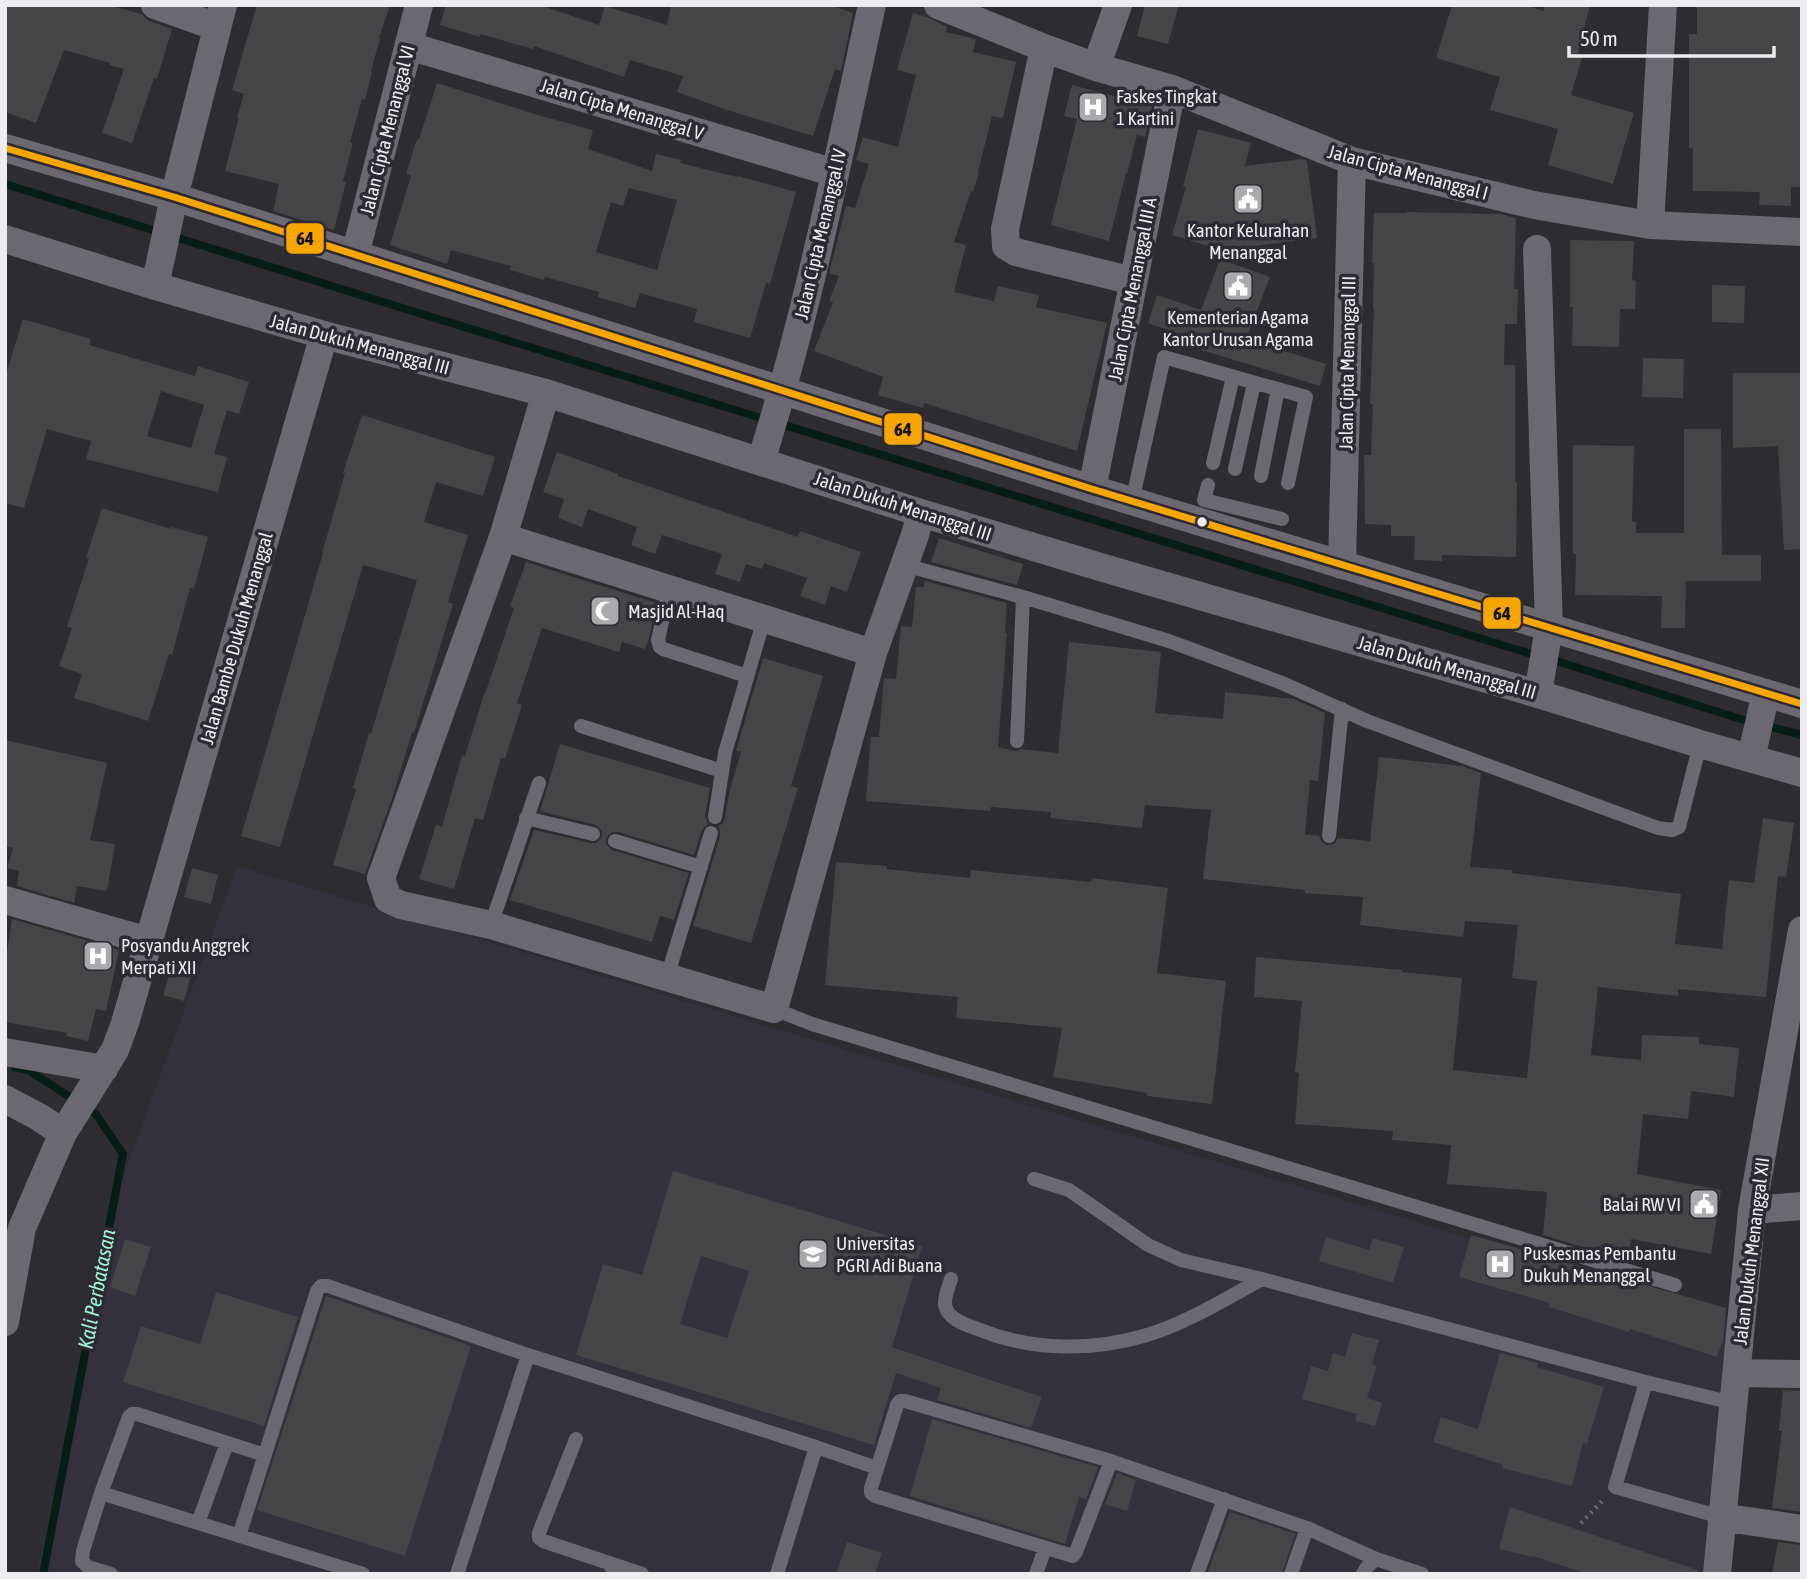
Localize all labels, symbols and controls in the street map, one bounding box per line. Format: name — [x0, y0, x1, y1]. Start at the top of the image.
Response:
scale bar — [1569, 14, 1774, 58]
text: 50 m — [1580, 26, 1618, 50]
street label: Jalan Cipta Menanggal VI — [355, 43, 419, 217]
street label: Jalan Cipta Menanggal V — [538, 74, 707, 144]
place label: Faskes Tingkat 1 Kartini — [1116, 85, 1217, 129]
hospital icon: Faskes Tingkat 1 Kartini — [1076, 90, 1110, 124]
street label: Jalan Cipta Menanggal I — [1325, 140, 1491, 204]
street label: Jalan Cipta Menanggal IV — [790, 146, 850, 321]
public building icon: Kantor Kelurahan Menanggal — [1231, 182, 1265, 216]
street label: Jalan Cipta Menanggal III A — [1103, 195, 1161, 383]
place label: Kantor Kelurahan Menanggal — [1187, 219, 1309, 263]
line badge: 64 — [285, 222, 325, 255]
text: 64 — [296, 227, 314, 249]
public building icon: Kementerian Agama Kantor Urusan Agama — [1221, 269, 1255, 303]
street label: Jalan Cipta Menanggal III — [1334, 275, 1360, 451]
place label: Kementerian Agama Kantor Urusan Agama — [1162, 306, 1314, 350]
street label: Jalan Dukuh Menanggal III — [268, 309, 452, 379]
line badge: 64 — [883, 412, 923, 446]
text: 64 — [894, 418, 912, 440]
street label: Jalan Dukuh Menanggal III — [812, 467, 994, 545]
unlabelled marker — [1195, 515, 1209, 529]
street label: Jalan Bambe Dukuh Menanggal — [195, 529, 277, 747]
mosque icon: Masjid Al-Haq — [588, 594, 622, 628]
line badge: 64 — [1482, 596, 1522, 630]
place label: Masjid Al-Haq — [628, 600, 725, 622]
text: 64 — [1493, 602, 1511, 624]
street label: Jalan Dukuh Menanggal III — [1355, 631, 1539, 703]
place label: Posyandu Anggrek Merpati XII — [121, 934, 250, 978]
hospital icon: Posyandu Anggrek Merpati XII — [81, 939, 115, 973]
street label: Jalan Dukuh Menanggal XII — [1729, 1156, 1773, 1346]
public building icon: Balai RW VI — [1687, 1187, 1721, 1221]
place label: Balai RW VI — [1602, 1193, 1681, 1215]
water label: Kali Perbatasan — [73, 1227, 119, 1351]
place label: Universitas PGRI Adi Buana — [836, 1232, 943, 1276]
school or university icon: Universitas PGRI Adi Buana — [796, 1237, 830, 1271]
place label: Puskesmas Pembantu Dukuh Menanggal — [1523, 1242, 1676, 1286]
hospital icon: Puskesmas Pembantu Dukuh Menanggal — [1483, 1247, 1517, 1281]

